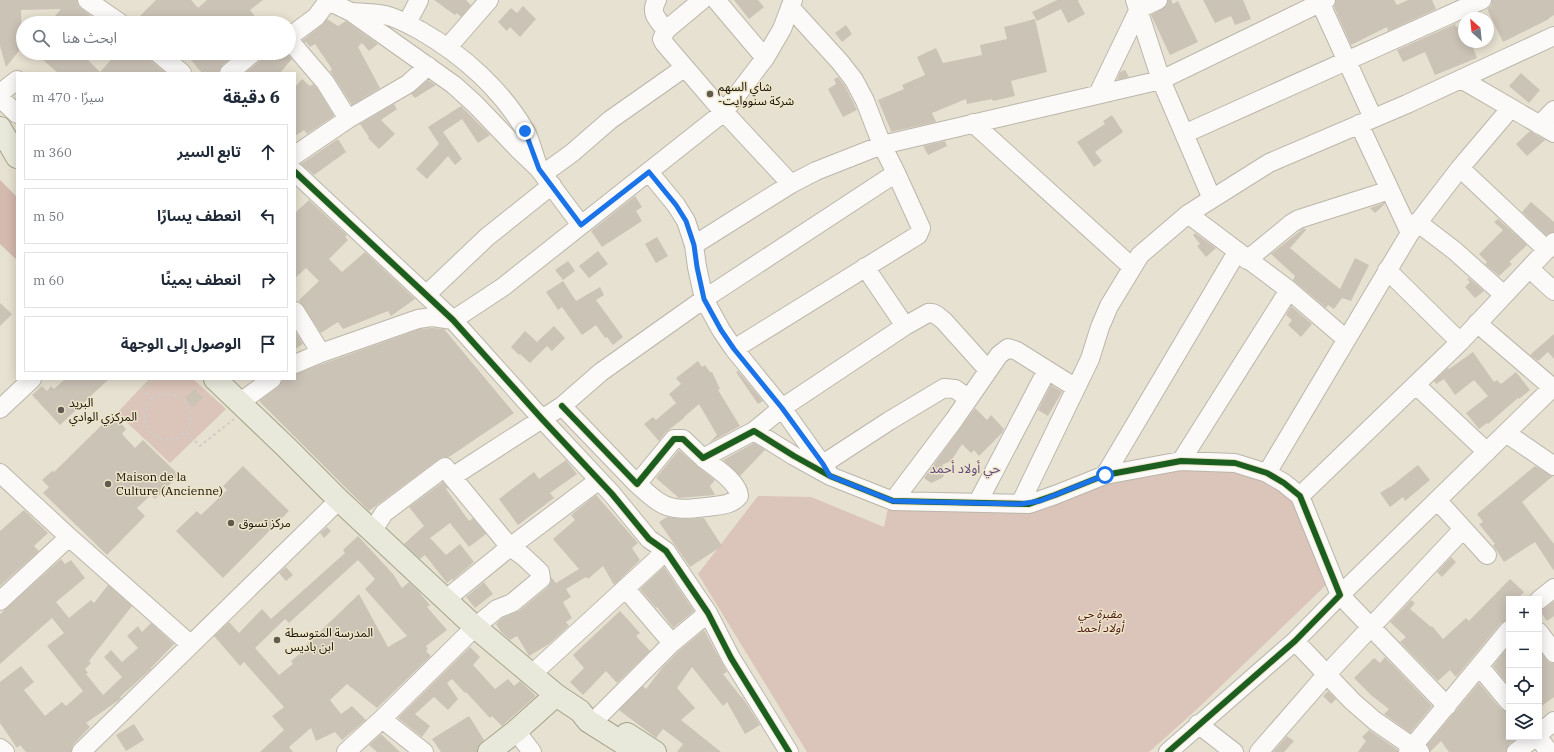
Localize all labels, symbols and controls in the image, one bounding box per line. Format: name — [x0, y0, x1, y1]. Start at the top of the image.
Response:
north arrow — [1458, 12, 1494, 48]
search box — [16, 16, 296, 60]
icon: search — [30, 27, 52, 49]
text: ابحث هنا — [62, 28, 117, 47]
place label: شاي السهم -شركة سنووايت — [718, 79, 794, 108]
text: 6 دقيقة — [223, 86, 280, 108]
text: سيرًا · 470 m — [32, 89, 104, 106]
marker: شاي السهم -شركة سنووايت — [705, 89, 715, 99]
route end — [516, 122, 534, 140]
icon: ahead — [257, 141, 279, 163]
text: تابع السير — [177, 142, 241, 161]
text: 360 m — [33, 144, 72, 161]
icon: left — [257, 205, 279, 227]
text: انعطف يسارًا — [157, 206, 241, 225]
text: 50 m — [33, 208, 64, 225]
icon: right — [257, 269, 279, 291]
text: انعطف يمينًا — [161, 270, 241, 289]
text: 60 m — [33, 272, 64, 289]
icon: arrive — [257, 333, 279, 355]
text: الوصول إلى الوجهة — [121, 334, 241, 353]
place label: البريد المركزي الوادي — [69, 395, 137, 427]
marker: البريد المركزي الوادي — [56, 405, 66, 415]
district label: حي أولاد أحمد — [929, 460, 1001, 479]
route start — [1096, 466, 1114, 484]
place label: Maison de la Culture (Ancienne) — [116, 469, 223, 498]
marker: Maison de la Culture (Ancienne) — [103, 479, 113, 489]
place label: مركز تسوق — [239, 515, 291, 530]
marker: مركز تسوق — [226, 518, 236, 528]
map controls — [1506, 596, 1542, 740]
button: + — [1506, 596, 1542, 632]
park label: مقبرة حي أولاد أحمد — [1077, 606, 1125, 635]
place label: المدرسة المتوسطة ابن باديس — [285, 625, 373, 654]
button: − — [1506, 632, 1542, 668]
marker: المدرسة المتوسطة ابن باديس — [272, 635, 282, 645]
button: locate — [1506, 668, 1542, 704]
button: layers — [1506, 704, 1542, 740]

